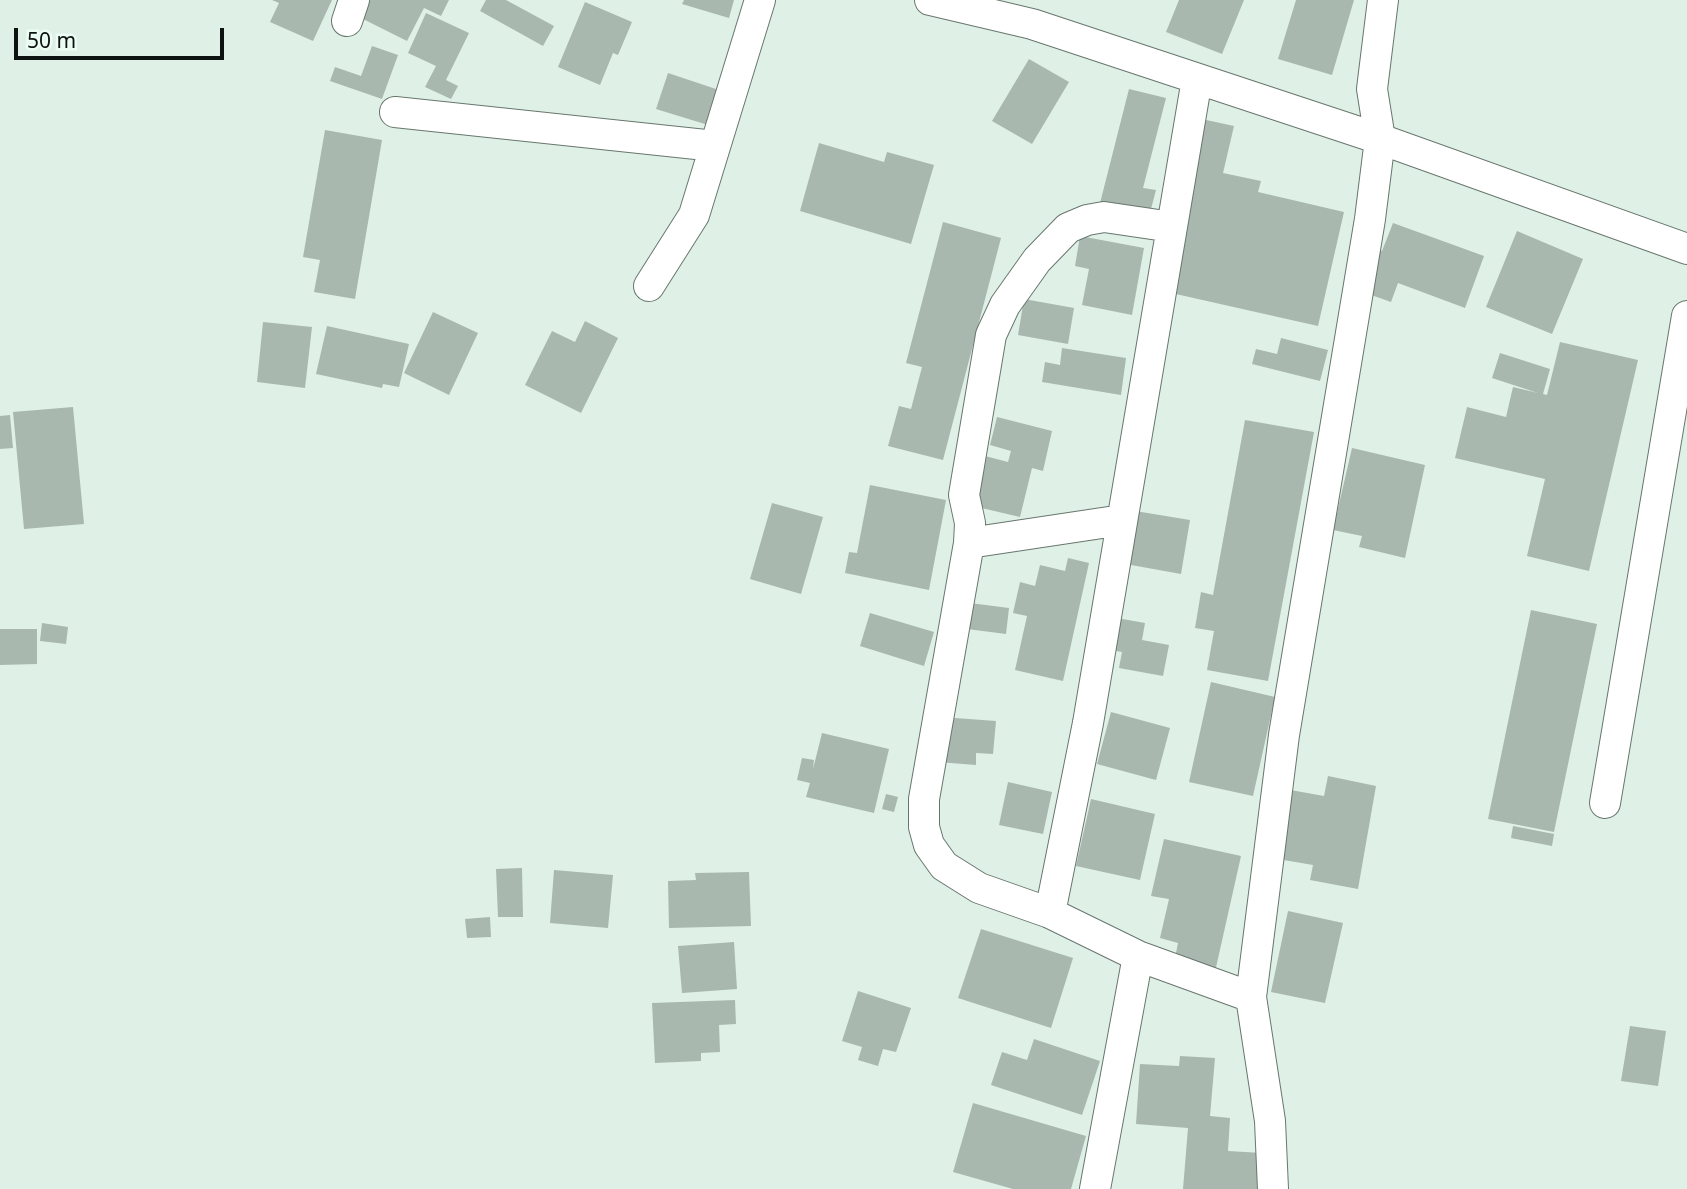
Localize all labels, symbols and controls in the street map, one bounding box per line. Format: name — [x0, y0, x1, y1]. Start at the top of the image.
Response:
scale bar — [18, 14, 228, 58]
text: 50 m — [27, 26, 76, 54]

